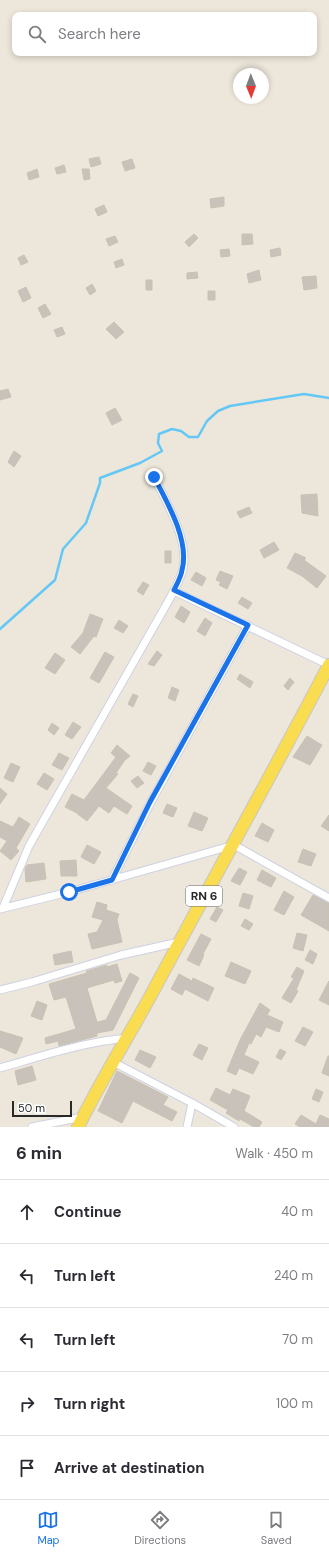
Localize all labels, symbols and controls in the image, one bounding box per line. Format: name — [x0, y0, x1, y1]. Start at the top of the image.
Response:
search box — [12, 12, 317, 56]
icon: search — [26, 23, 48, 45]
text: Search here — [58, 24, 141, 44]
north arrow — [233, 68, 269, 104]
route end — [145, 468, 163, 486]
route start — [60, 883, 78, 901]
road number: RN 6 — [186, 886, 222, 906]
scale bar — [12, 1099, 72, 1118]
text: 50 m — [18, 1101, 45, 1115]
text: 6 min — [16, 1142, 62, 1164]
text: Walk · 450 m — [235, 1145, 313, 1162]
icon: ahead — [16, 1201, 38, 1223]
text: Continue — [54, 1202, 122, 1222]
text: 40 m — [281, 1203, 313, 1220]
icon: left — [16, 1265, 38, 1287]
text: Turn left — [54, 1266, 115, 1286]
text: 240 m — [274, 1267, 313, 1284]
icon: left — [16, 1329, 38, 1351]
text: Turn left — [54, 1330, 115, 1350]
text: 70 m — [282, 1331, 313, 1348]
icon: right — [16, 1393, 38, 1415]
text: Turn right — [54, 1394, 125, 1414]
text: 100 m — [276, 1395, 313, 1412]
icon: arrive — [16, 1457, 38, 1479]
text: Arrive at destination — [54, 1458, 205, 1478]
tab: Map — [37, 1509, 60, 1547]
tab: Directions — [134, 1509, 186, 1547]
tab: Saved — [261, 1509, 292, 1547]

